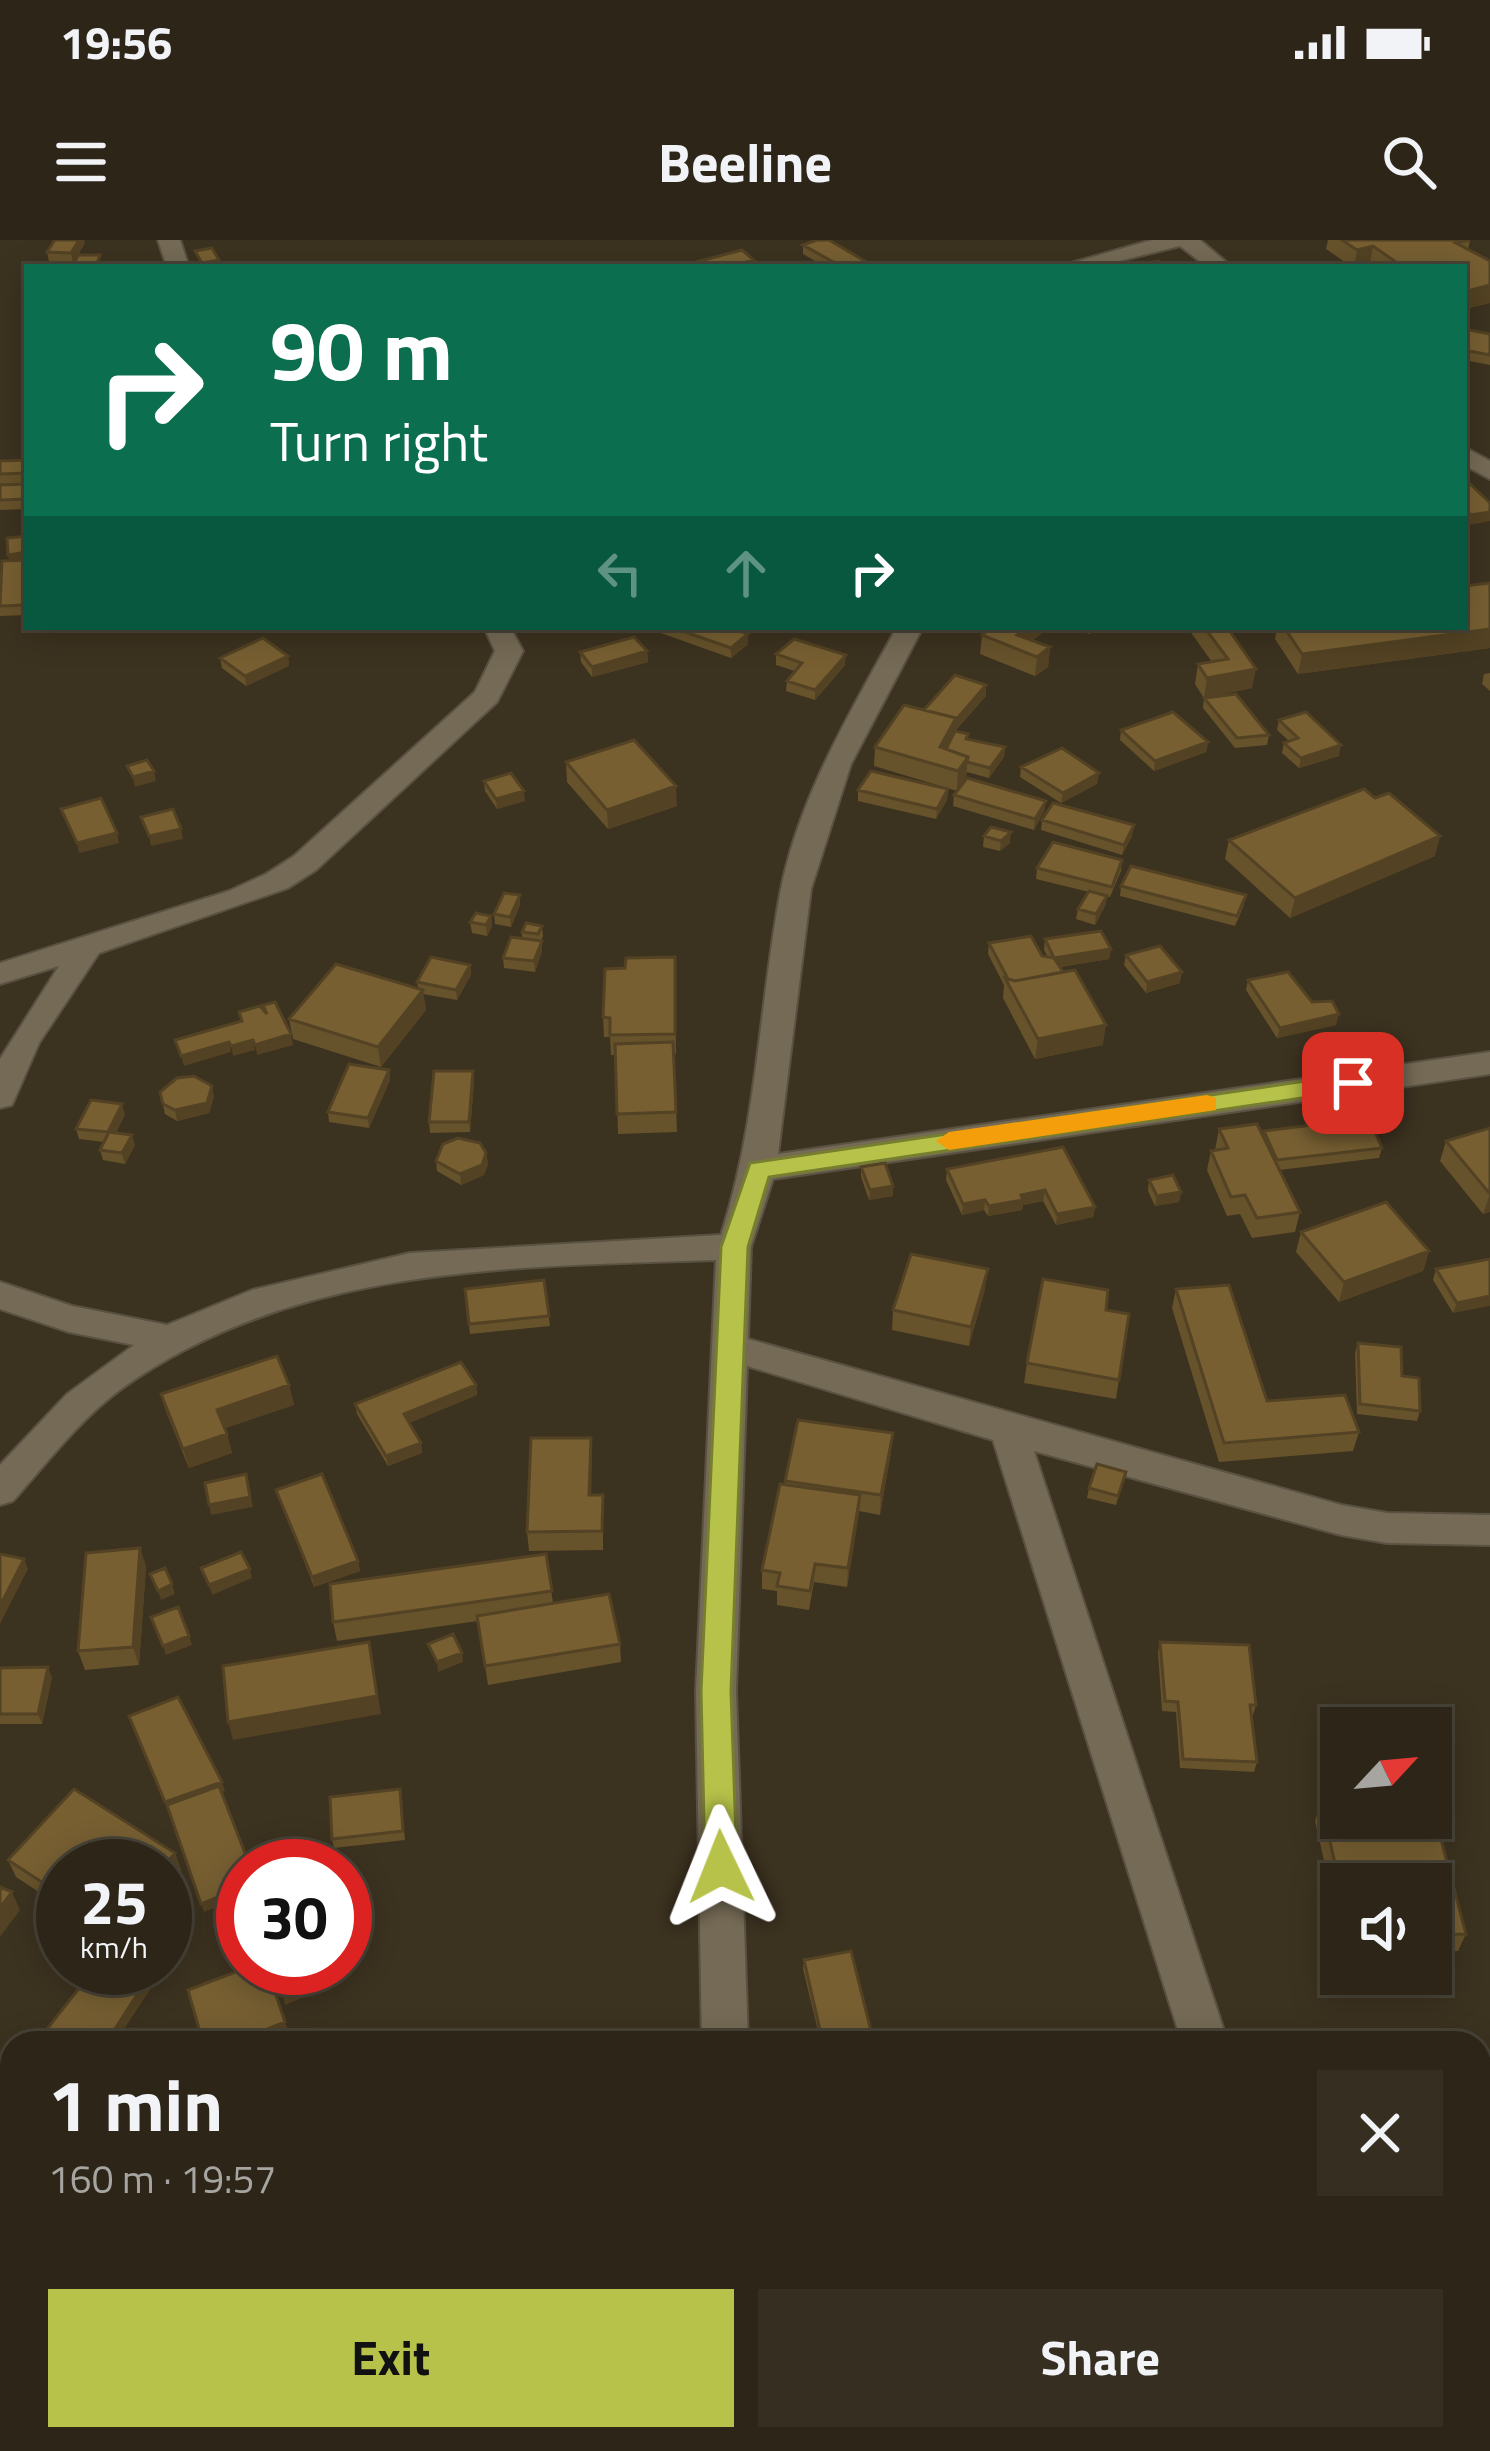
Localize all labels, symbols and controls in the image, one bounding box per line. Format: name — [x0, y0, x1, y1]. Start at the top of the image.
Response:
text: 19:56 — [60, 8, 172, 76]
text: Beeline — [658, 121, 832, 203]
icon: menu — [48, 129, 114, 195]
icon: search — [1376, 129, 1442, 195]
text: 90 m — [270, 285, 453, 413]
icon: right — [72, 312, 228, 468]
text: Turn right — [270, 400, 488, 482]
icon: left — [587, 540, 653, 606]
icon: ahead — [713, 540, 779, 606]
icon: right — [839, 540, 905, 606]
pin — [1302, 1032, 1404, 1134]
icon: arrive — [1320, 1050, 1386, 1116]
north arrow — [1320, 1707, 1452, 1839]
map controls — [1320, 1707, 1452, 1995]
position arrow — [658, 1804, 784, 1930]
speed limit sign: 30 — [216, 1839, 372, 1995]
text: 25 — [80, 1856, 148, 1947]
button: sound — [1320, 1863, 1452, 1995]
text: km/h — [80, 1924, 148, 1970]
text: 1 min — [48, 2049, 223, 2159]
button: close — [1317, 2070, 1443, 2196]
text: 160 m · 19:57 — [48, 2149, 276, 2208]
button: Exit — [48, 2289, 734, 2427]
button: Share — [758, 2289, 1443, 2427]

